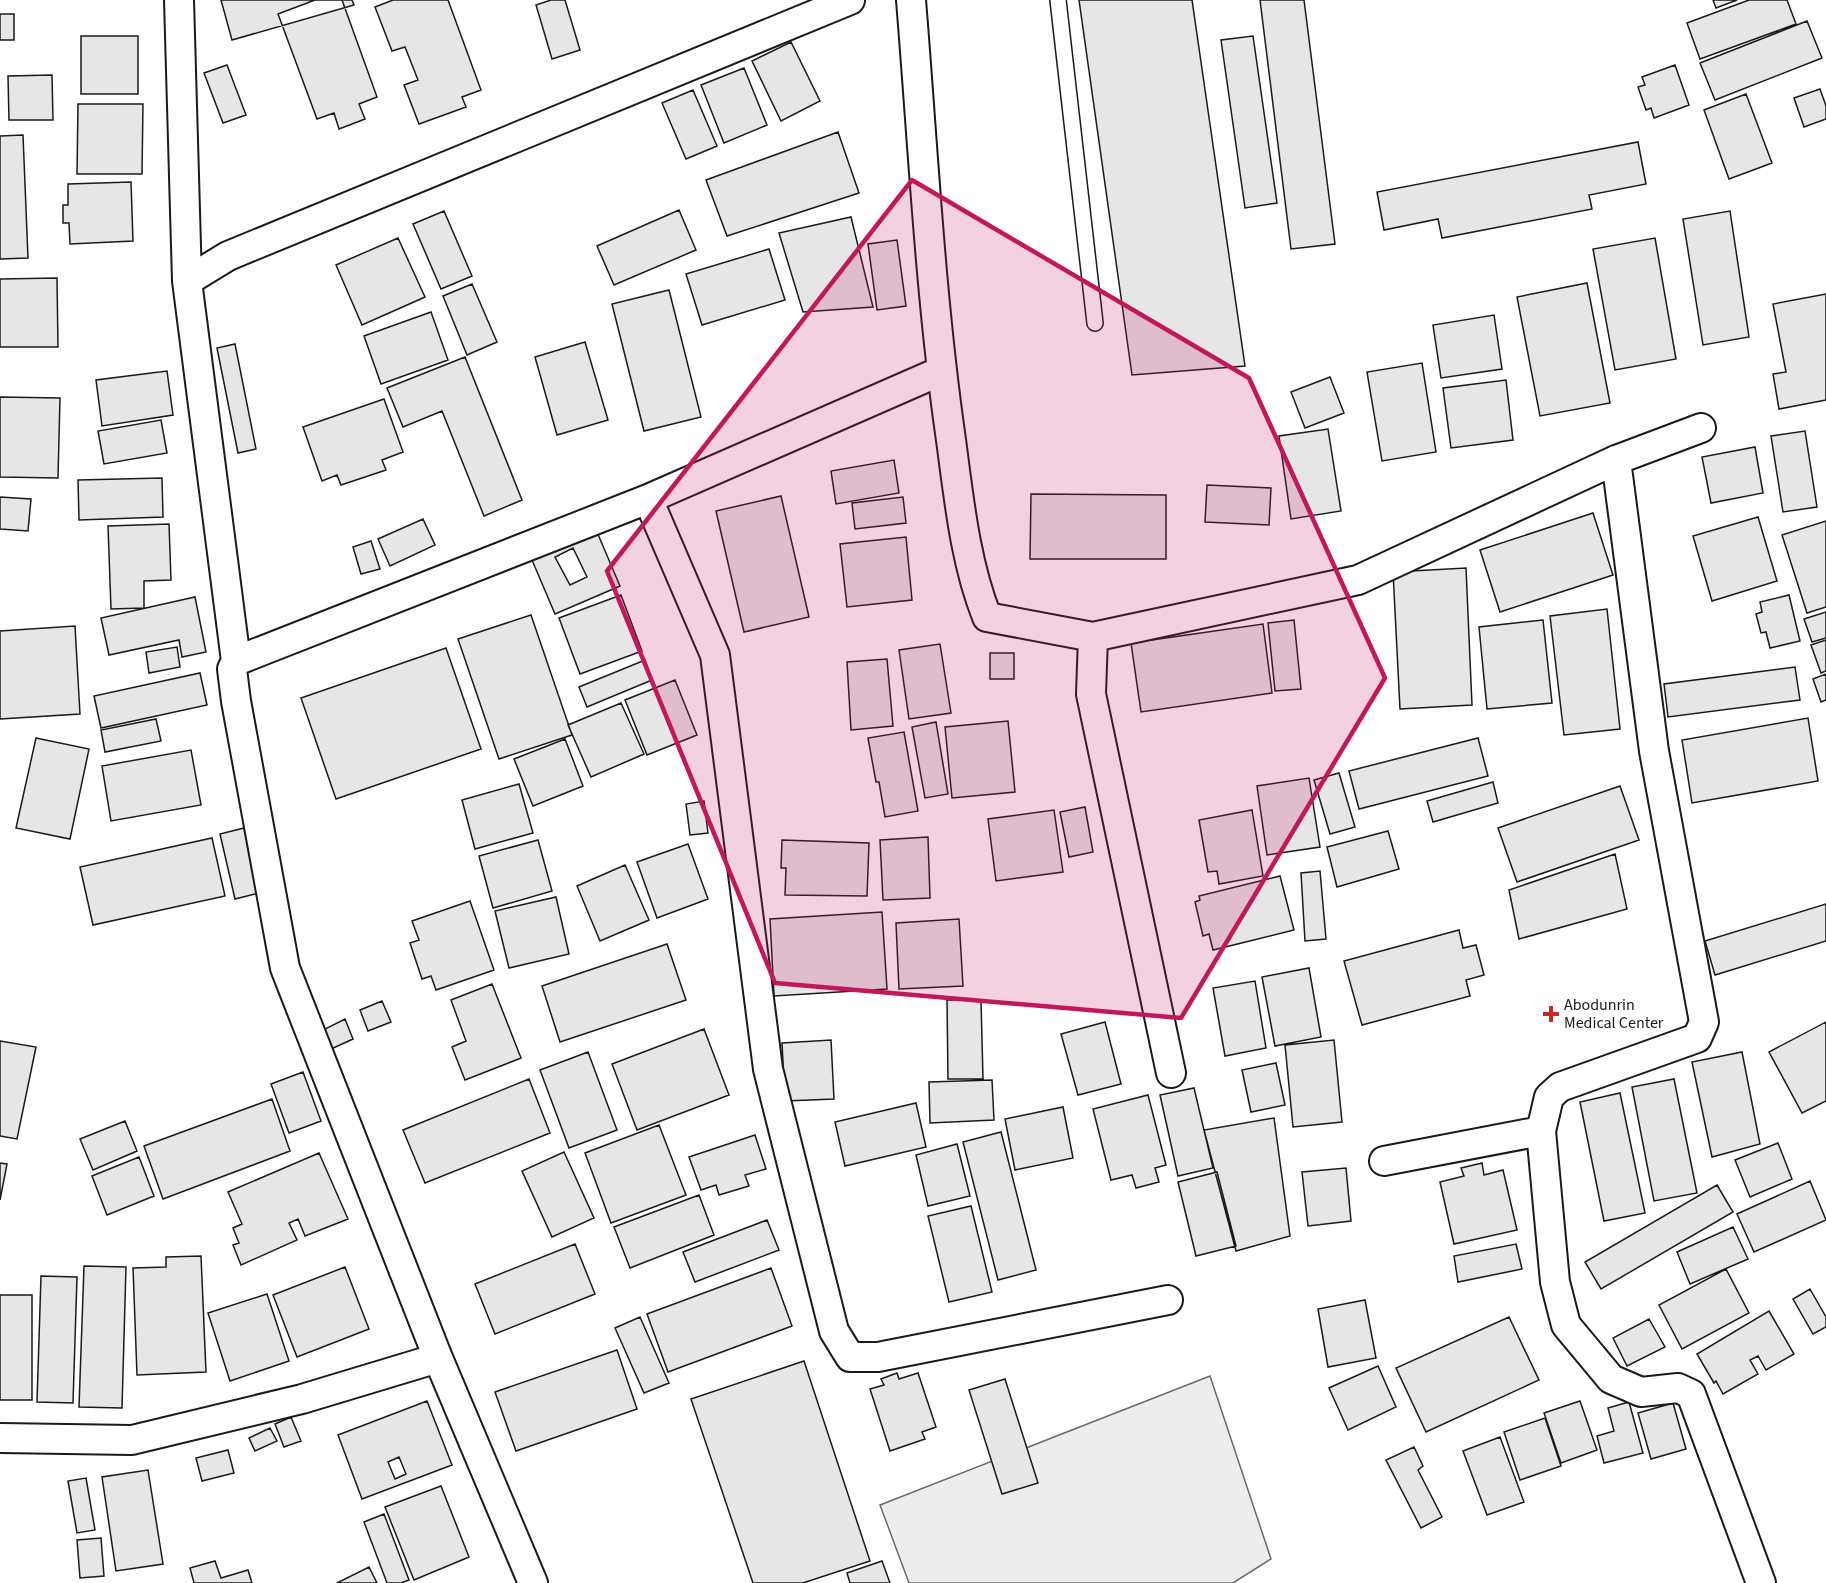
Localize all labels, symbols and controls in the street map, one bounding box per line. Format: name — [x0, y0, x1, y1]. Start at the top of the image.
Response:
place label: Abodunrin Medical Center — [1564, 994, 1664, 1034]
marker: Abodunrin Medical Center — [1542, 1005, 1560, 1023]

